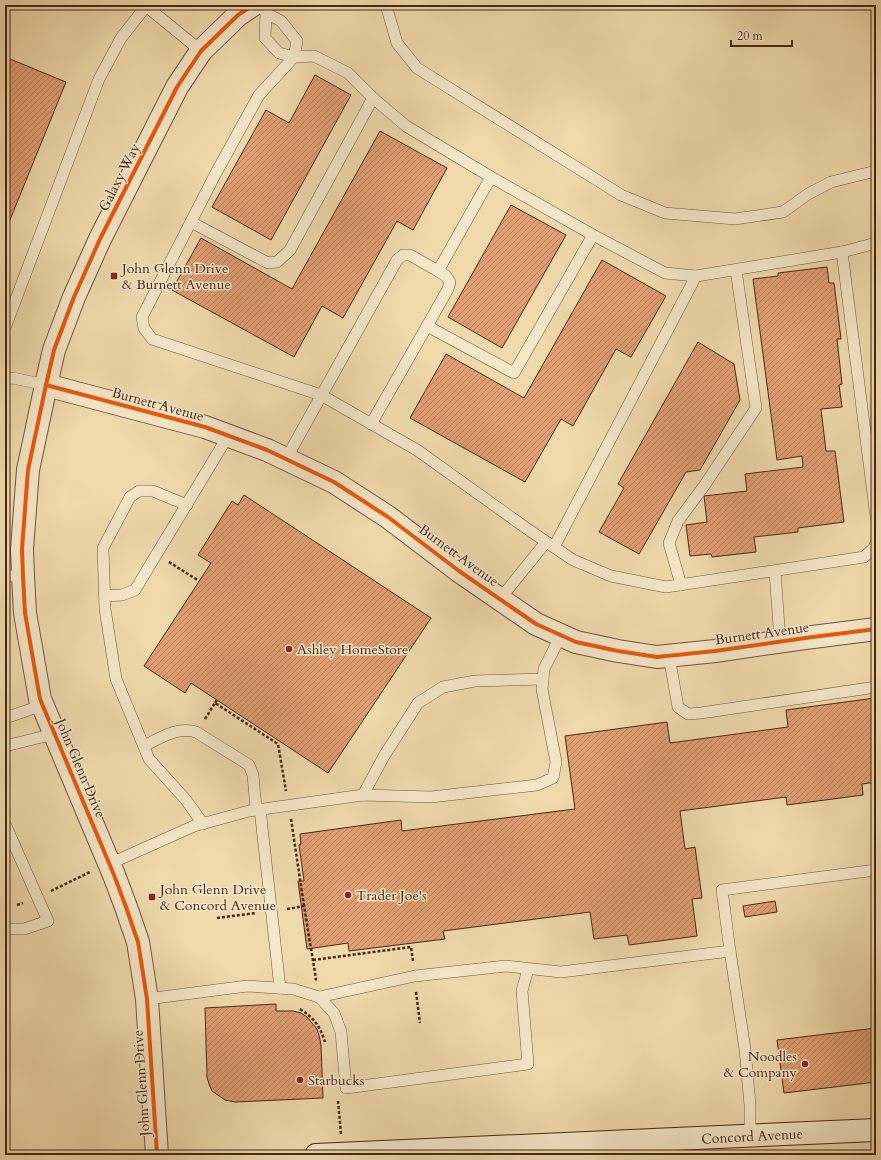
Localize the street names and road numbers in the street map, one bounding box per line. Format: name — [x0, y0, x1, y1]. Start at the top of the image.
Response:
street label: Galaxy Way — [94, 140, 145, 214]
street label: Burnett Avenue — [110, 383, 206, 426]
street label: Burnett Avenue — [415, 520, 503, 591]
street label: Burnett Avenue — [714, 618, 810, 649]
street label: John Glenn Drive — [50, 714, 110, 821]
street label: John Glenn Drive — [128, 1029, 155, 1139]
street label: Concord Avenue — [701, 1124, 803, 1149]

